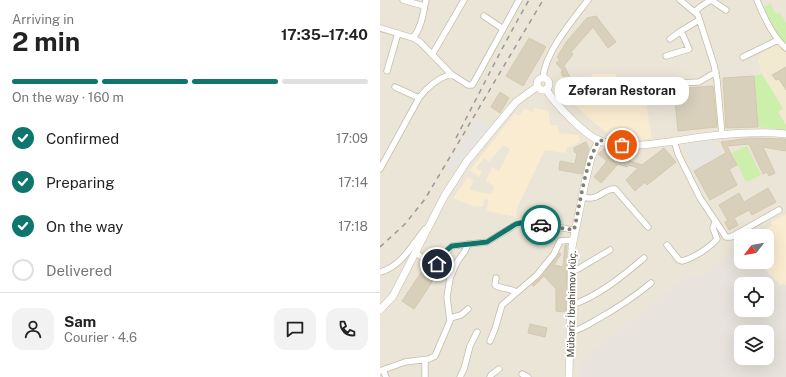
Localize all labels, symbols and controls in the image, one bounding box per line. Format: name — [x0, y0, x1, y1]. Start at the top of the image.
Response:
text: Arriving in — [12, 12, 74, 27]
text: 2 min — [12, 26, 80, 57]
text: 17:35–17:40 — [281, 26, 368, 43]
callout: Zəfəran Restoran — [555, 77, 689, 105]
text: Zəfəran Restoran — [568, 83, 676, 98]
text: On the way · 160 m — [12, 90, 124, 105]
icon: check — [12, 127, 34, 149]
pin — [605, 128, 639, 162]
text: Confirmed — [46, 130, 119, 147]
text: 17:09 — [336, 131, 368, 146]
icon: bag — [611, 134, 633, 156]
icon: check — [12, 171, 34, 193]
text: Preparing — [46, 174, 115, 191]
text: 17:14 — [339, 175, 368, 190]
courier — [521, 205, 561, 245]
icon: car — [530, 214, 552, 236]
icon: check — [12, 215, 34, 237]
text: On the way — [46, 218, 123, 235]
text: 17:18 — [338, 219, 368, 234]
north arrow — [734, 229, 774, 269]
map controls — [734, 229, 774, 365]
pin — [420, 247, 454, 281]
street label: Mübariz İbrahimov küç. — [564, 251, 578, 357]
icon: home — [426, 253, 448, 275]
text: Delivered — [46, 262, 112, 279]
button: locate — [734, 277, 774, 317]
button: person — [12, 308, 54, 350]
button: chat — [274, 308, 316, 350]
button: phone — [326, 308, 368, 350]
text: Sam — [64, 313, 96, 330]
button: layers — [734, 325, 774, 365]
text: Courier · 4.6 — [64, 330, 137, 345]

